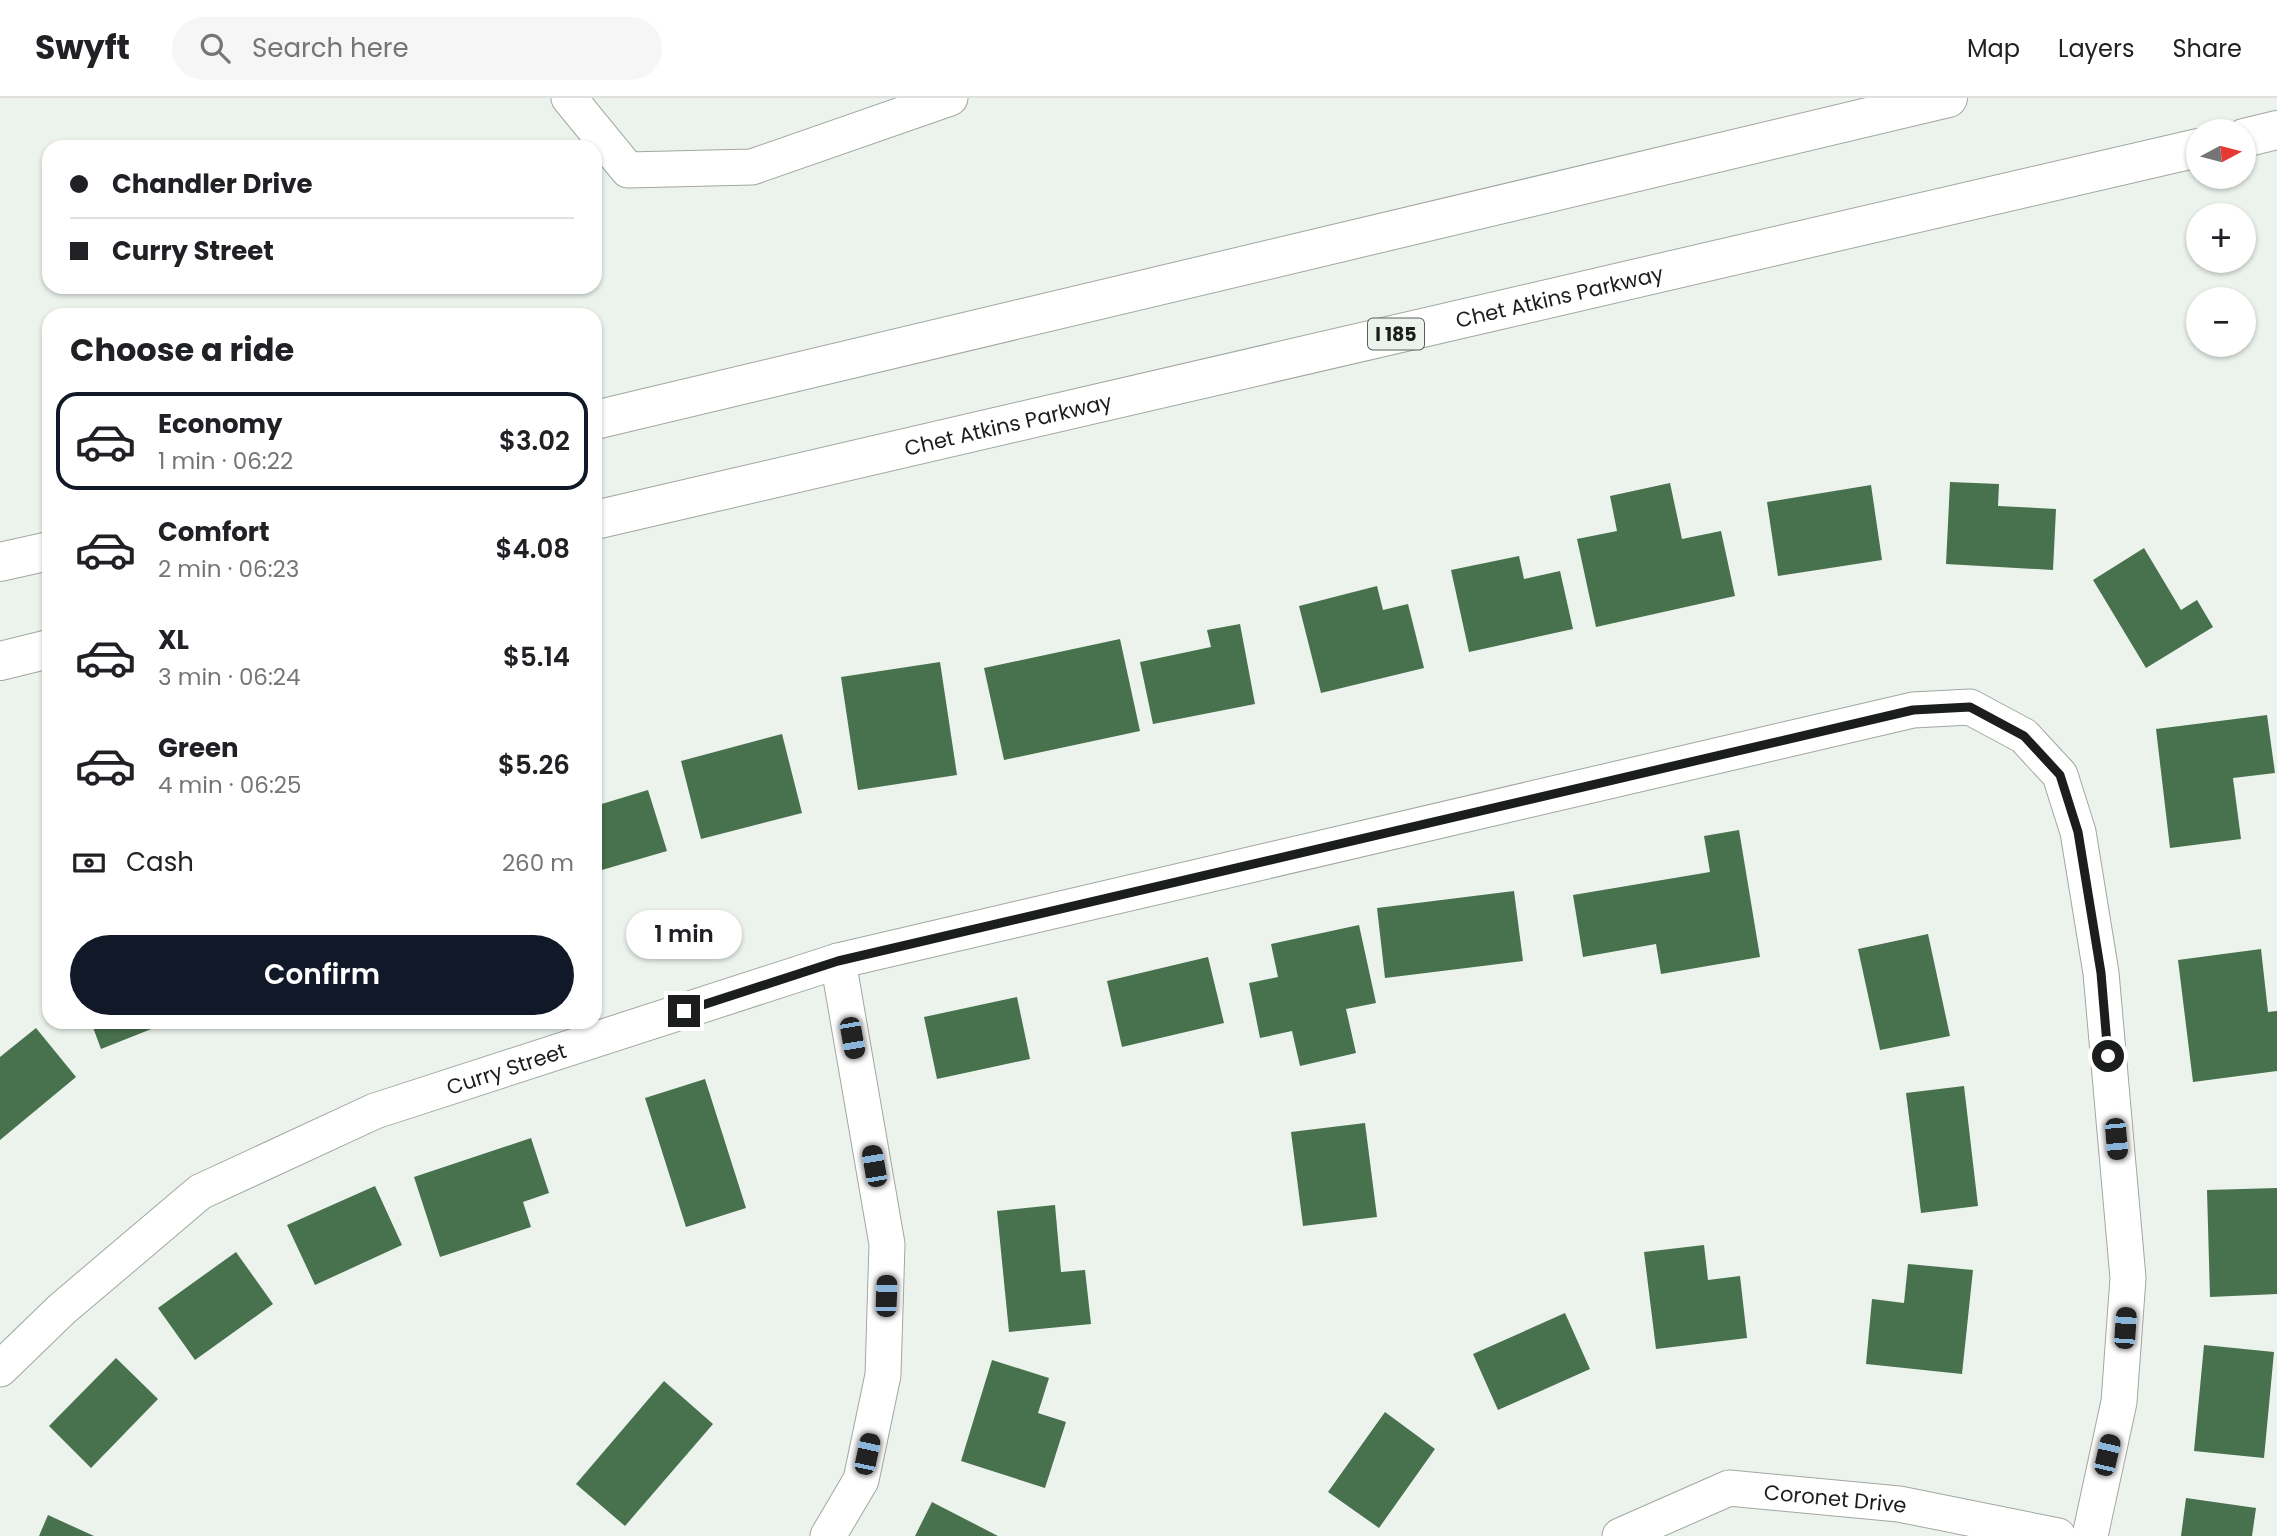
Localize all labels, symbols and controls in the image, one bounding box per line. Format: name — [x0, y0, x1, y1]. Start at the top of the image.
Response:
search box — [172, 17, 662, 80]
text: Swyft — [35, 24, 130, 71]
icon: search — [196, 29, 234, 67]
text: Search here — [252, 30, 409, 66]
text: Map — [1967, 32, 2020, 65]
text: Layers — [2058, 32, 2134, 65]
text: Share — [2172, 32, 2242, 65]
north arrow — [2186, 119, 2256, 189]
map controls — [2186, 119, 2256, 357]
text: Chandler Drive — [112, 166, 313, 202]
button: + — [2186, 203, 2256, 273]
text: Curry Street — [112, 233, 274, 269]
street label: Chet Atkins Parkway — [1453, 258, 1666, 334]
button: − — [2186, 287, 2256, 357]
road number: I 185 — [1368, 318, 1424, 350]
text: Choose a ride — [70, 327, 294, 372]
street label: Chet Atkins Parkway — [901, 386, 1115, 462]
text: Economy — [158, 406, 282, 442]
icon: car — [74, 410, 137, 473]
text: $3.02 — [499, 423, 570, 459]
text: 1 min · 06:22 — [158, 445, 293, 477]
text: Comfort — [158, 514, 270, 550]
icon: car — [74, 518, 137, 581]
text: $4.08 — [496, 531, 570, 567]
text: 2 min · 06:23 — [158, 553, 299, 585]
text: XL — [158, 622, 189, 658]
icon: car — [74, 626, 137, 689]
text: $5.14 — [503, 639, 570, 675]
text: 3 min · 06:24 — [158, 661, 301, 693]
text: Green — [158, 730, 239, 766]
icon: car — [74, 734, 137, 797]
text: $5.26 — [498, 747, 570, 783]
text: 4 min · 06:25 — [158, 769, 301, 801]
icon: cash — [70, 844, 108, 882]
text: Cash — [126, 844, 194, 880]
text: 260 m — [502, 847, 574, 879]
callout: 1 min — [626, 909, 742, 958]
text: 1 min — [654, 918, 714, 950]
button: Confirm — [70, 935, 574, 1015]
route end — [668, 995, 700, 1027]
car — [839, 1015, 866, 1061]
street label: Curry Street — [443, 1036, 570, 1101]
route start — [2092, 1040, 2124, 1072]
car — [2104, 1117, 2129, 1161]
car — [861, 1143, 888, 1189]
car — [875, 1275, 898, 1317]
car — [2114, 1306, 2137, 1350]
car — [853, 1431, 882, 1477]
car — [2093, 1432, 2122, 1478]
street label: Coronet Drive — [1763, 1477, 1910, 1520]

